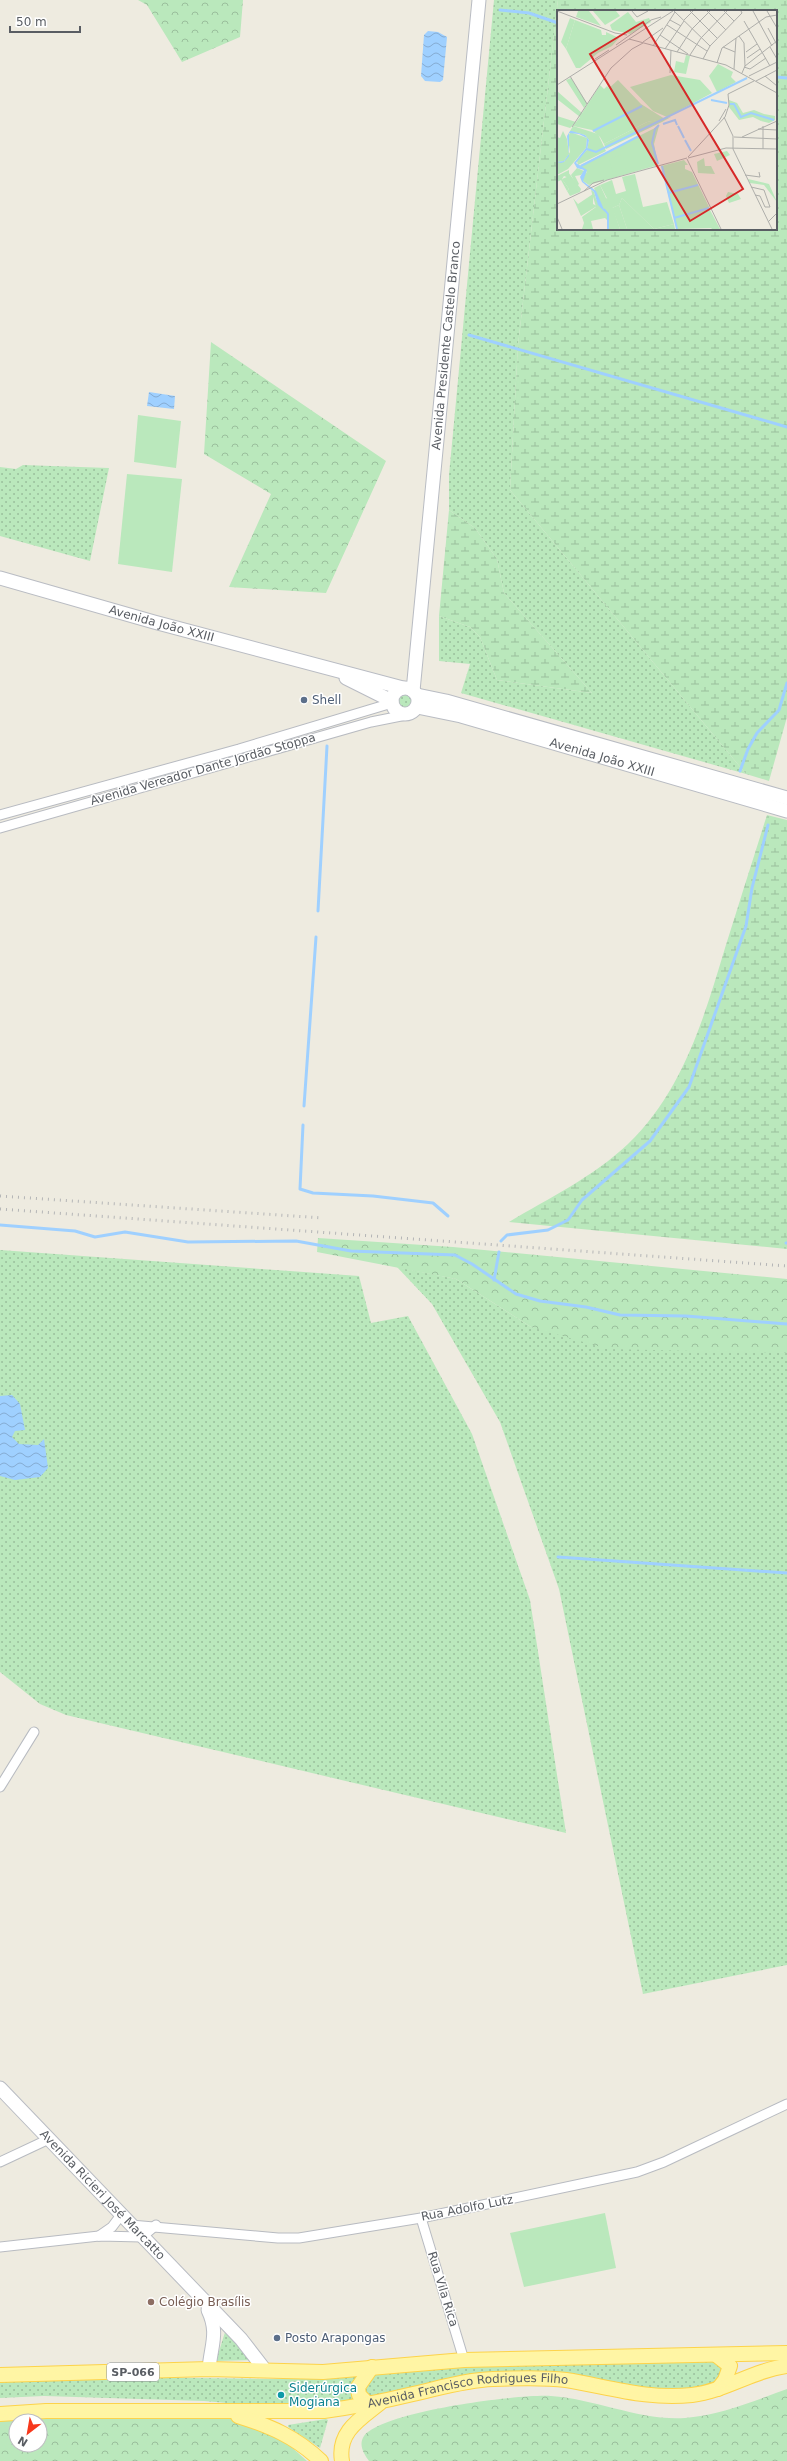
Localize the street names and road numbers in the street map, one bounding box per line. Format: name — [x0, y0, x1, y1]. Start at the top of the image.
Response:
street label: Avenida Presidente Castelo Branco — [429, 240, 463, 451]
street label: Avenida João XXIII — [108, 603, 216, 645]
street label: Avenida Vereador Dante Jordão Stoppa — [89, 730, 317, 808]
street label: Avenida João XXIII — [548, 735, 656, 779]
street label: Avenida Ricieri José Marcatto — [37, 2127, 168, 2263]
street label: Rua Adolfo Lutz — [420, 2192, 514, 2224]
street label: Rua Vila Rica — [425, 2250, 461, 2328]
road number: SP-066 — [107, 2363, 159, 2381]
street label: Avenida Francisco Rodrigues Filho — [366, 2371, 569, 2411]

